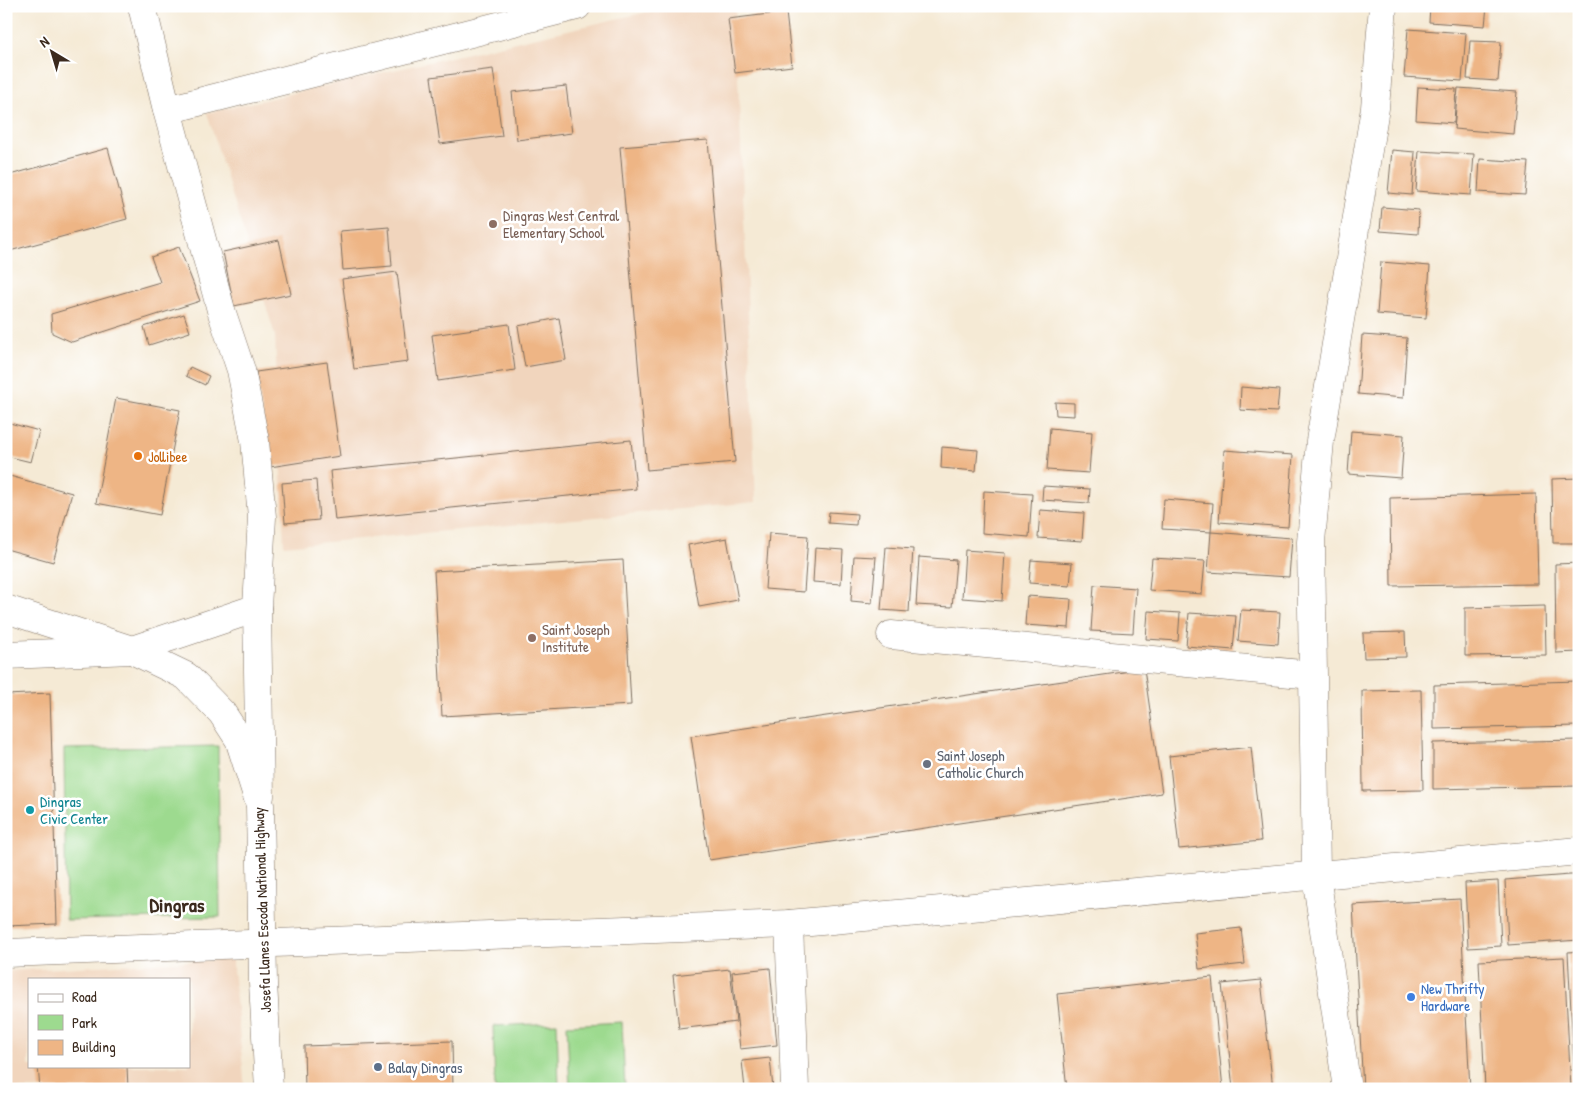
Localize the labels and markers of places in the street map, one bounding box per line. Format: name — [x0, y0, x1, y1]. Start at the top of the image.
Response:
place label: Dingras West Central Elementary School — [503, 205, 619, 243]
marker: Dingras West Central Elementary School — [487, 218, 499, 230]
place label: Jollibee — [148, 446, 188, 467]
marker: Jollibee — [132, 450, 144, 462]
place label: Saint Joseph Institute — [542, 619, 610, 657]
marker: Saint Joseph Institute — [526, 632, 538, 644]
place label: Saint Joseph Catholic Church — [937, 745, 1024, 783]
marker: Saint Joseph Catholic Church — [921, 758, 933, 770]
place label: Dingras Civic Center — [40, 791, 108, 829]
marker: Dingras Civic Center — [24, 804, 36, 816]
place label: New Thrifty Hardware — [1421, 978, 1485, 1016]
marker: New Thrifty Hardware — [1405, 991, 1417, 1003]
place label: Balay Dingras — [388, 1057, 463, 1078]
marker: Balay Dingras — [372, 1061, 384, 1073]

